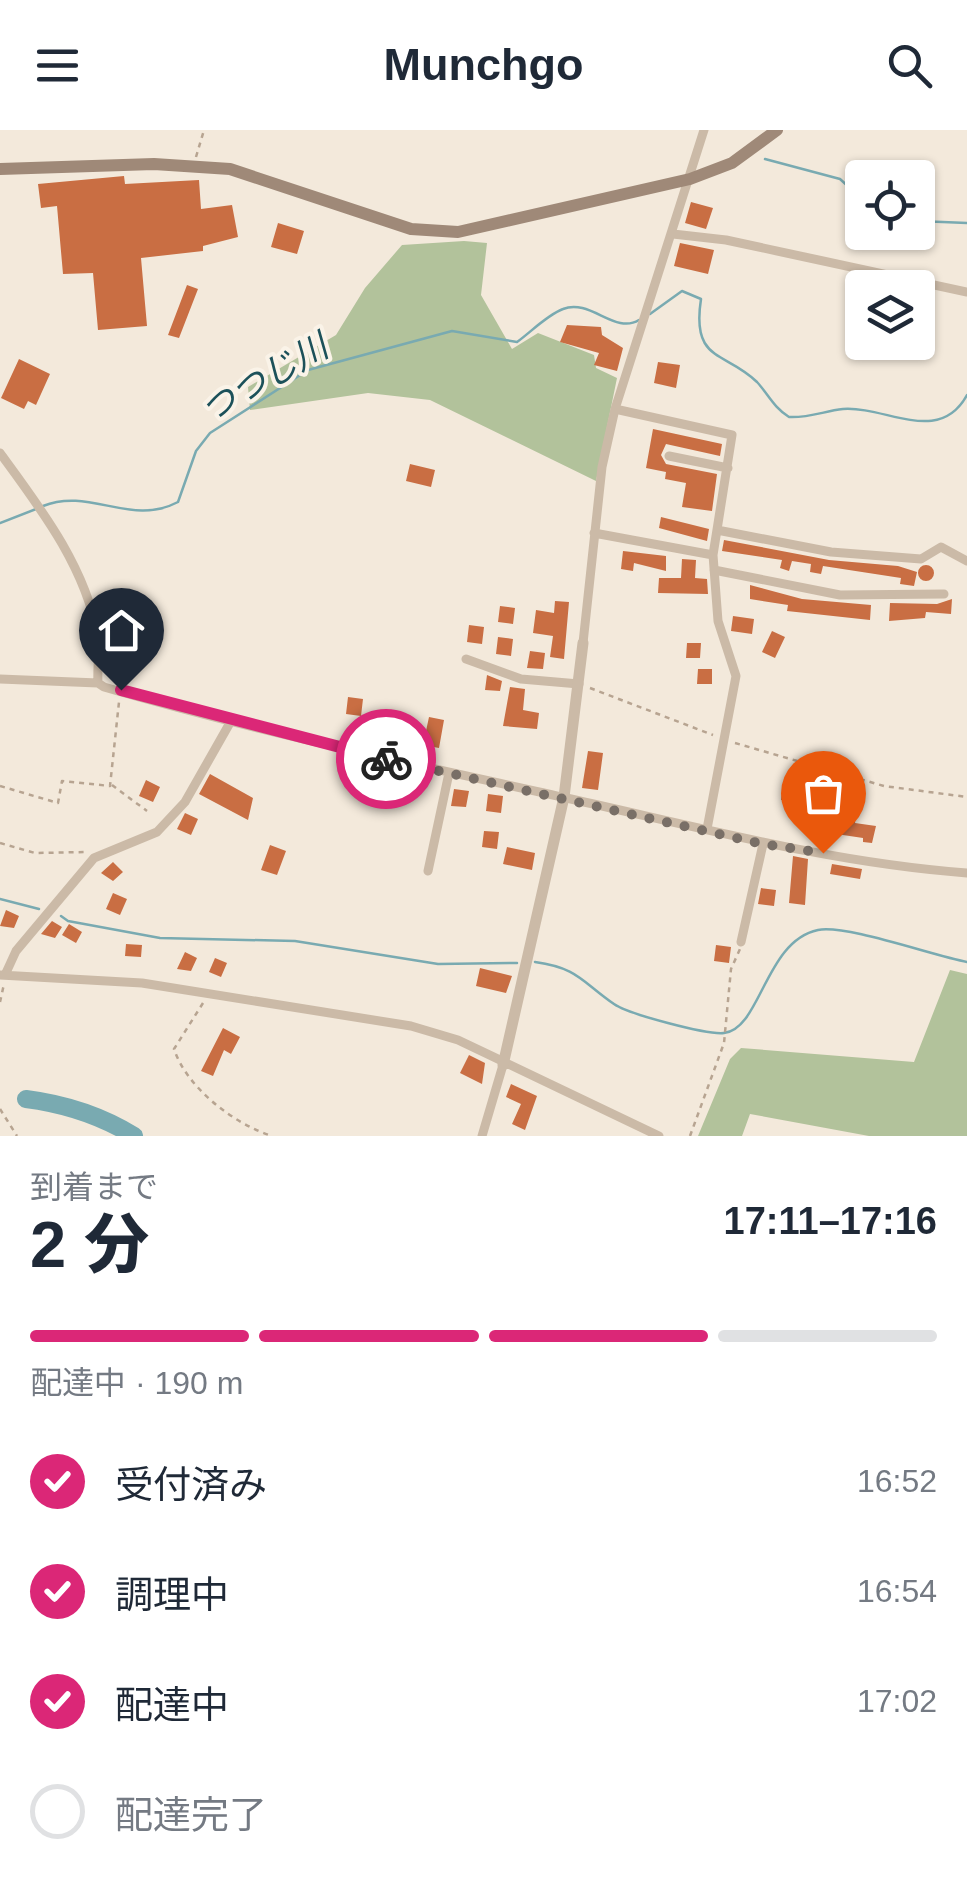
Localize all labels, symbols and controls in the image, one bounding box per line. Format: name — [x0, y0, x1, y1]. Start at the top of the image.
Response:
icon: menu — [30, 38, 85, 93]
icon: search — [882, 38, 937, 93]
text: Munchgo — [384, 39, 583, 90]
map controls — [845, 160, 935, 360]
button: locate — [845, 160, 935, 250]
button: layers — [845, 270, 935, 360]
water label: つつじ川 — [194, 324, 338, 430]
pin — [79, 588, 164, 691]
icon: home — [94, 603, 149, 658]
courier — [336, 709, 436, 809]
icon: bike — [359, 732, 414, 787]
pin — [781, 751, 866, 854]
icon: bag — [796, 766, 851, 821]
text: 到着まで — [30, 1169, 158, 1205]
text: 17:11–17:16 — [724, 1200, 937, 1242]
text: 2 分 — [30, 1208, 149, 1281]
text: 配達中 · 190 m — [30, 1365, 243, 1401]
icon: check — [30, 1454, 85, 1509]
text: 16:52 — [857, 1463, 937, 1499]
text: 受付済み — [115, 1464, 267, 1506]
icon: check — [30, 1564, 85, 1619]
text: 16:54 — [857, 1573, 937, 1609]
text: 調理中 — [115, 1574, 229, 1616]
icon: check — [30, 1674, 85, 1729]
text: 17:02 — [857, 1683, 937, 1719]
text: 配達中 — [115, 1684, 229, 1726]
text: 配達完了 — [115, 1794, 267, 1836]

